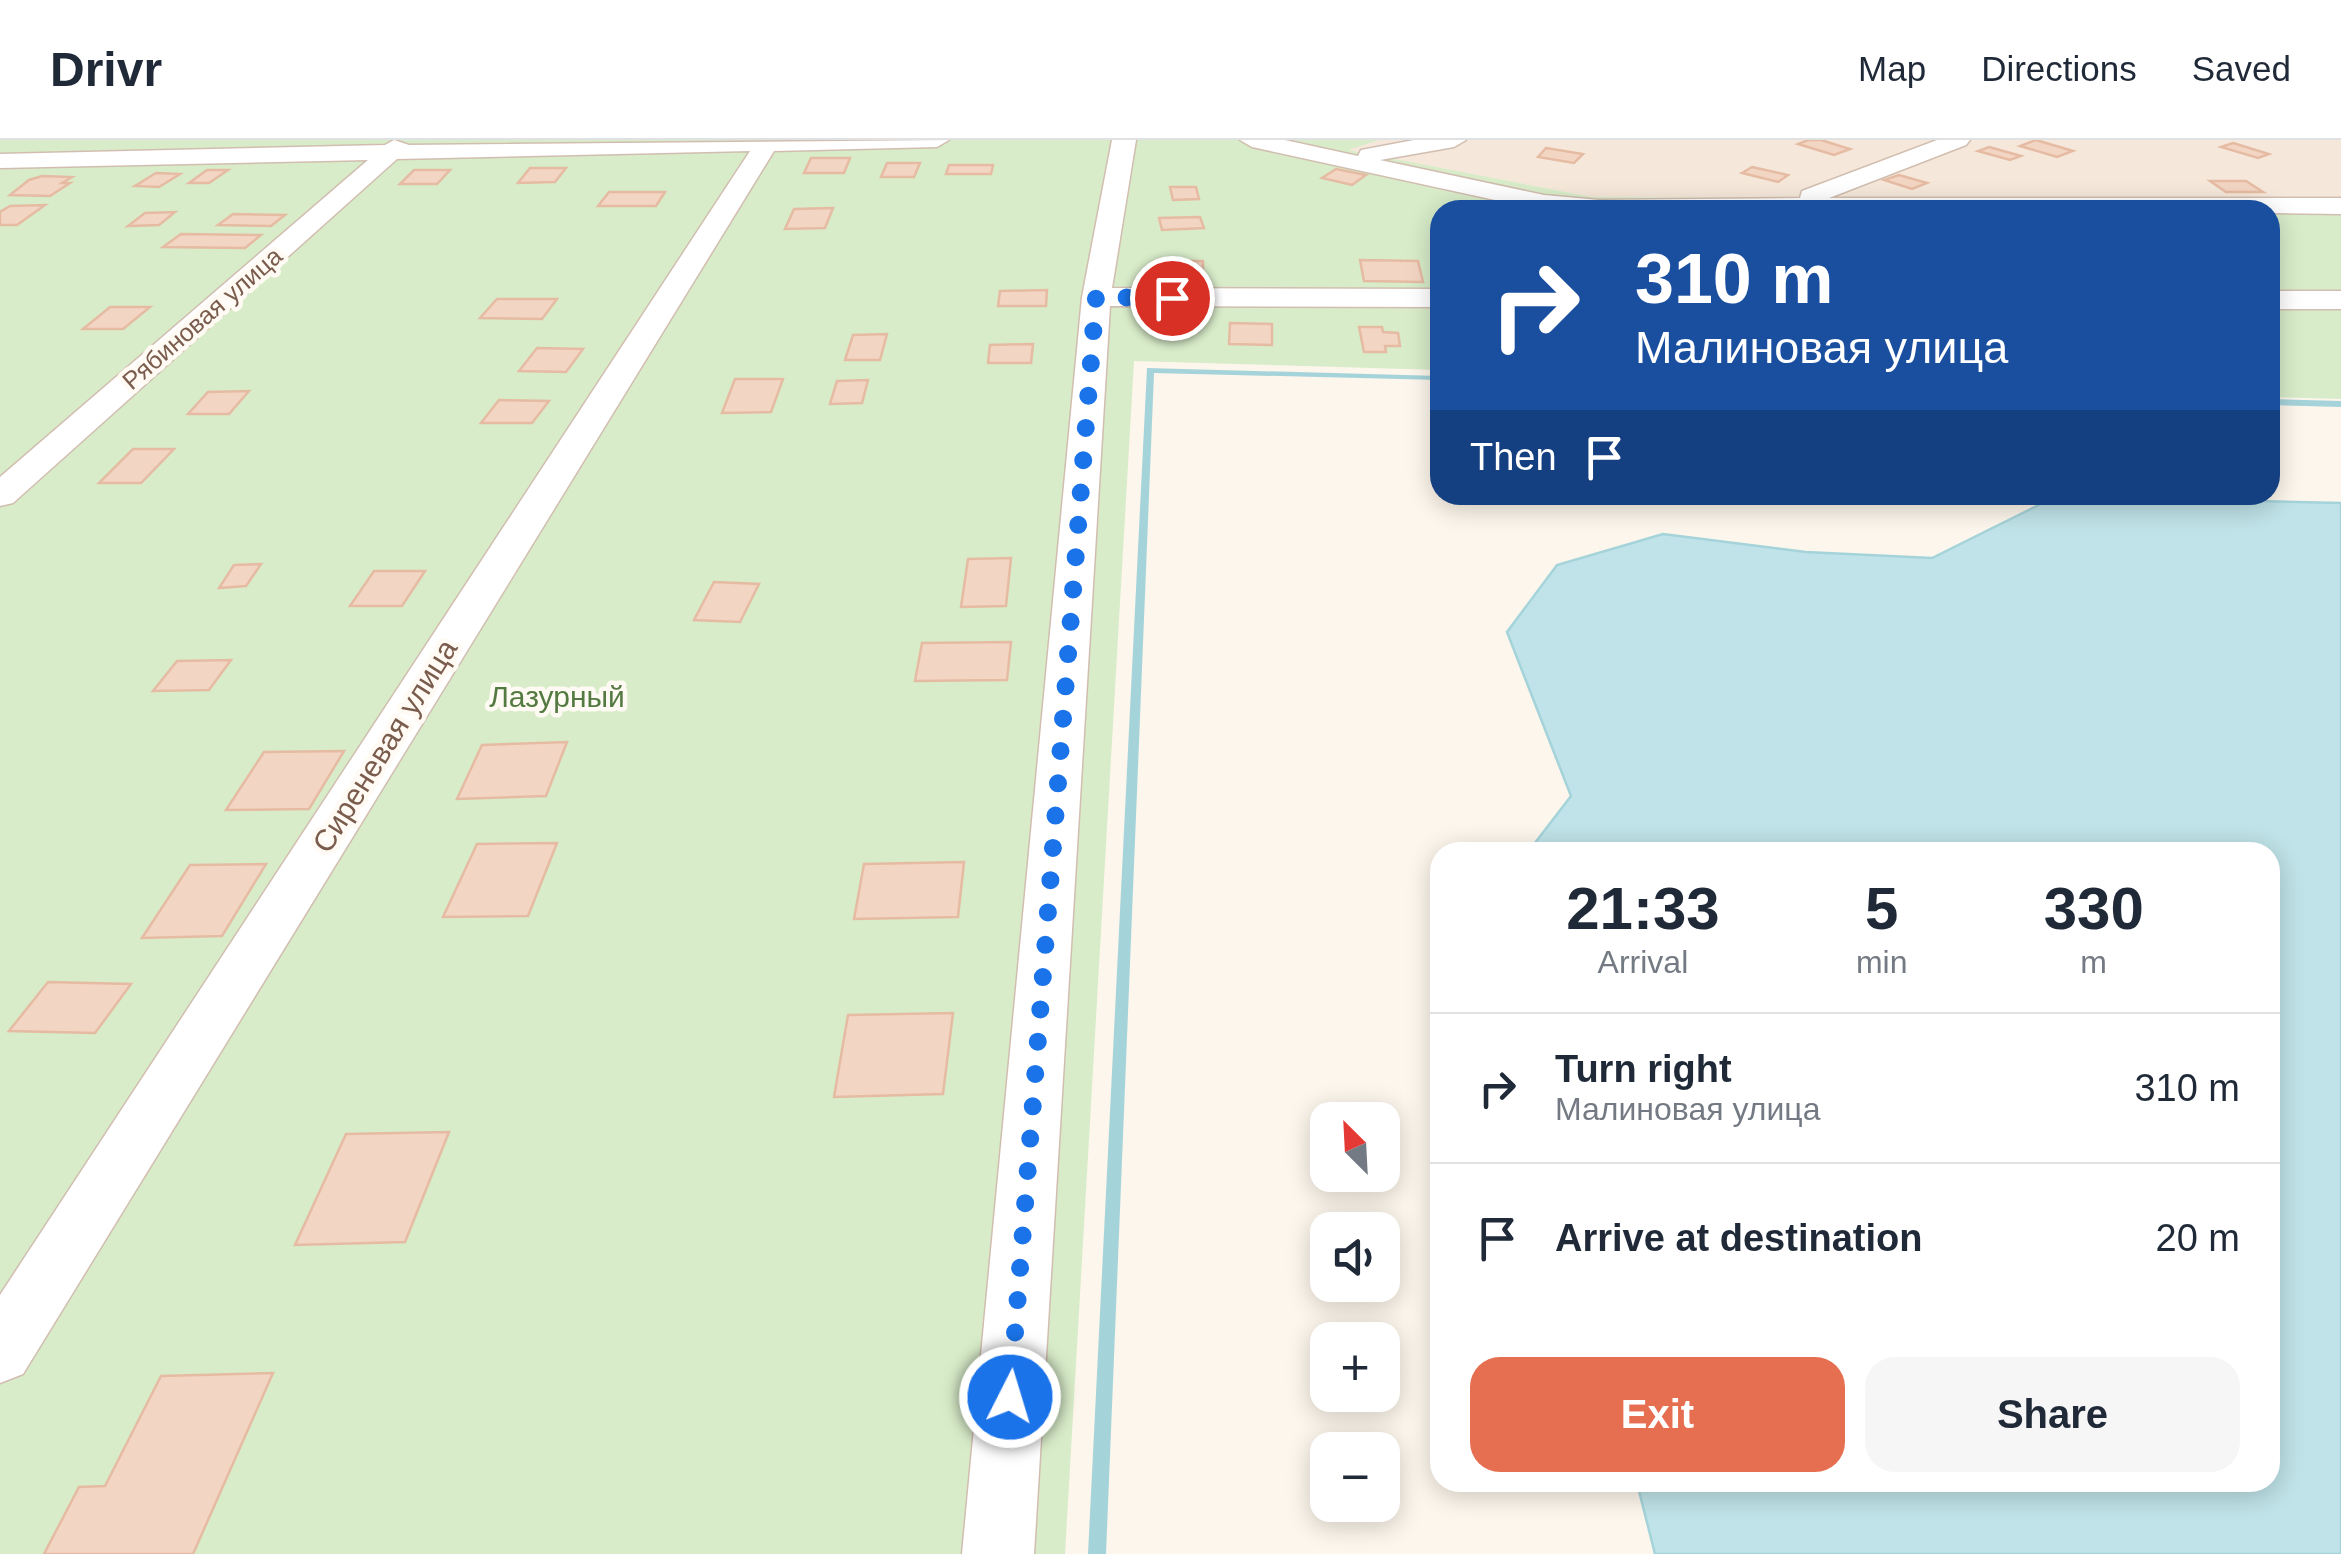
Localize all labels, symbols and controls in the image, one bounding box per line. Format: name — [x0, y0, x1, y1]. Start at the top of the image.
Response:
text: Drivr — [50, 43, 162, 96]
text: Map — [1858, 49, 1926, 88]
text: Directions — [1981, 49, 2137, 88]
text: Saved — [2192, 49, 2291, 88]
icon: right — [1470, 240, 1600, 370]
text: 310 m — [1635, 240, 1833, 318]
street label: Рябиновая улица — [117, 241, 287, 395]
pin — [1130, 256, 1215, 341]
icon: arrive — [1145, 271, 1200, 326]
text: Малиновая улица — [1635, 322, 2008, 373]
icon: arrive — [1577, 430, 1632, 485]
text: Then — [1470, 436, 1557, 478]
street label: Сиреневая улица — [306, 633, 463, 858]
park label: Лазурный — [489, 680, 625, 713]
text: 21:33 — [1566, 875, 1720, 942]
text: 5 — [1865, 875, 1898, 942]
text: 330 — [2044, 875, 2144, 942]
text: Arrival — [1598, 944, 1688, 980]
text: min — [1856, 944, 1907, 980]
text: m — [2080, 944, 2107, 980]
text: Turn right — [1555, 1048, 1732, 1090]
icon: right — [1470, 1061, 1525, 1116]
text: 310 m — [2134, 1067, 2240, 1109]
text: Малиновая улица — [1555, 1091, 1820, 1127]
north arrow — [1310, 1102, 1400, 1192]
map controls — [1310, 1102, 1400, 1522]
icon: arrive — [1470, 1211, 1525, 1266]
button: sound — [1310, 1212, 1400, 1302]
text: Arrive at destination — [1555, 1217, 1922, 1259]
text: 20 m — [2156, 1217, 2240, 1259]
button: + — [1310, 1322, 1400, 1412]
position arrow — [958, 1345, 1062, 1449]
button: Exit — [1470, 1357, 1845, 1472]
button: Share — [1865, 1357, 2240, 1472]
button: − — [1310, 1432, 1400, 1522]

